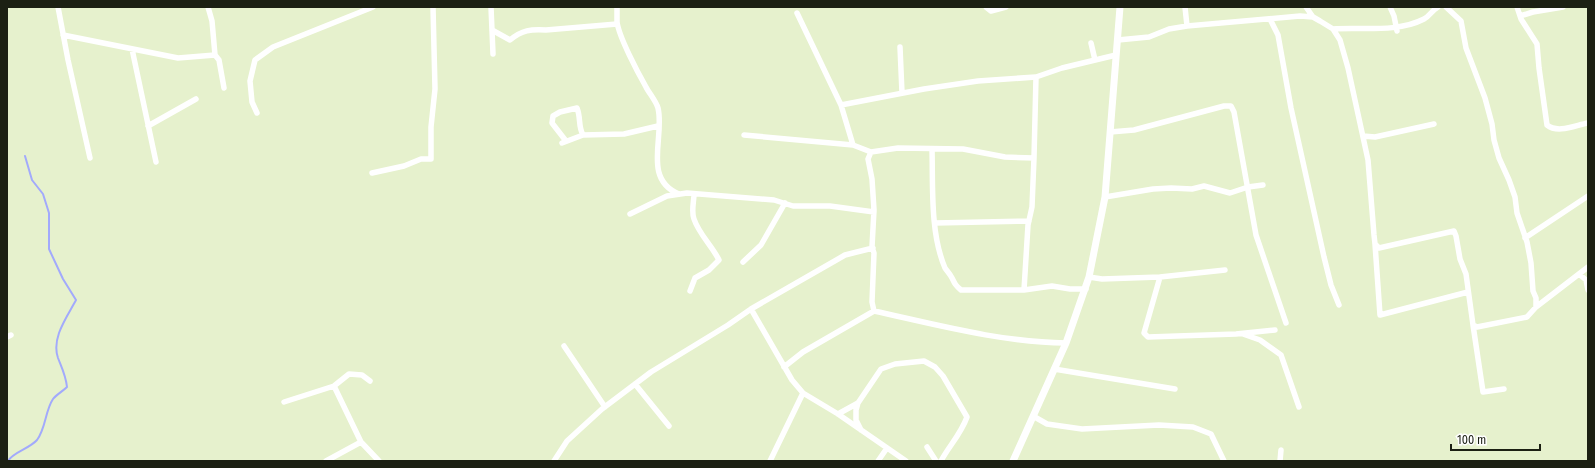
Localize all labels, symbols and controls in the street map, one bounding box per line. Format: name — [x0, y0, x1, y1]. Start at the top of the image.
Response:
scale bar — [1451, 426, 1540, 452]
text: 100 m — [1457, 433, 1486, 447]

